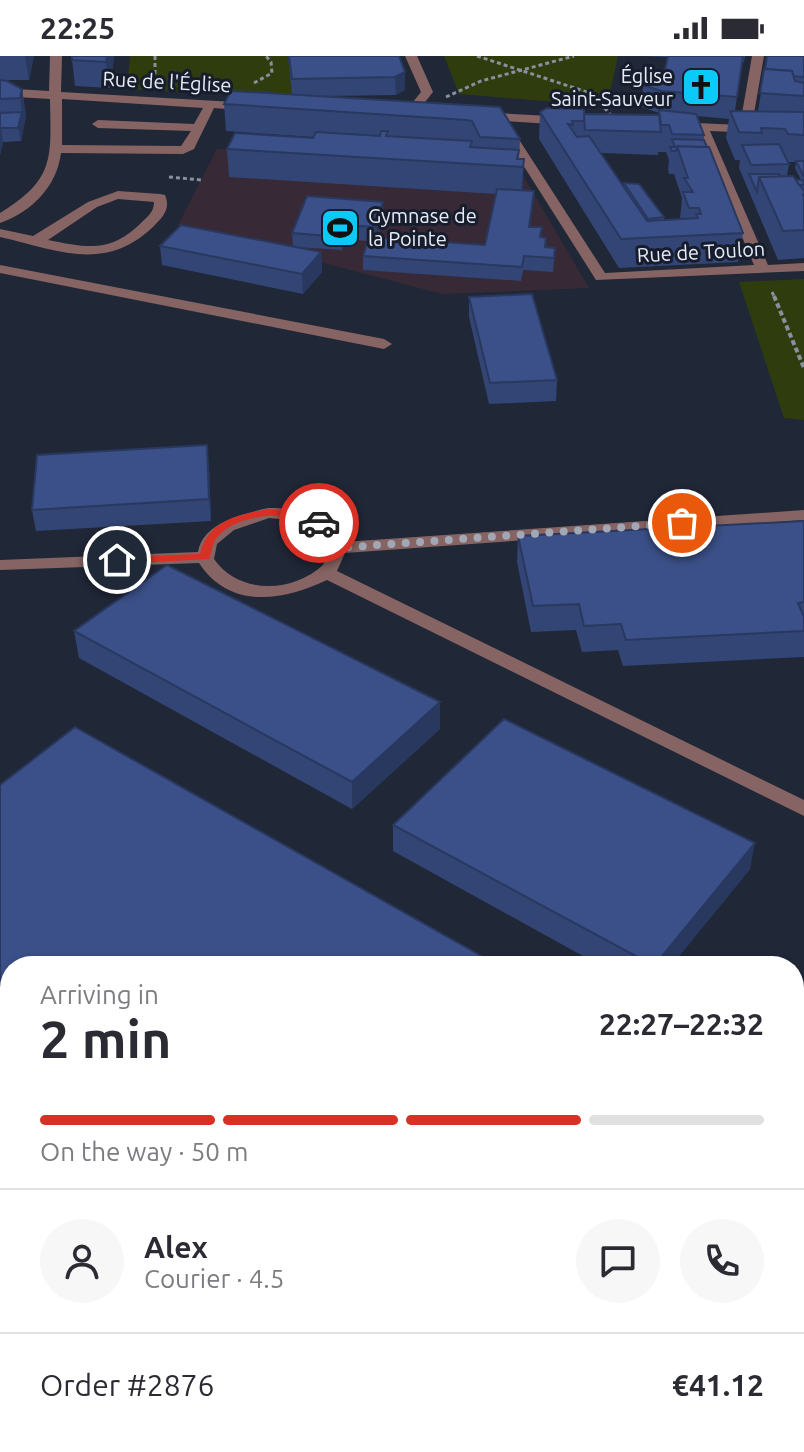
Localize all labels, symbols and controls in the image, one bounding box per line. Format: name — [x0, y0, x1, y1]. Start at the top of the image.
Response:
text: 22:25 — [40, 11, 115, 45]
place label: Église Saint-Sauveur — [551, 64, 673, 110]
church icon: Église Saint-Sauveur — [680, 66, 722, 108]
street label: Rue de l'Église — [102, 67, 232, 96]
place label: Gymnase de la Pointe — [368, 204, 477, 250]
sports icon: Gymnase de la Pointe — [319, 207, 361, 249]
street label: Rue de Toulon — [636, 237, 766, 266]
courier — [279, 483, 359, 563]
pin — [648, 489, 716, 557]
icon: car — [297, 501, 341, 545]
icon: bag — [660, 501, 704, 545]
pin — [83, 526, 151, 594]
icon: home — [95, 538, 139, 582]
text: Arriving in — [40, 980, 159, 1009]
text: 22:27–22:32 — [599, 1007, 764, 1041]
text: 2 min — [40, 1010, 171, 1068]
text: On the way · 50 m — [40, 1137, 248, 1166]
button: person — [40, 1219, 124, 1303]
button: chat — [576, 1219, 660, 1303]
button: phone — [680, 1219, 764, 1303]
text: Alex — [144, 1230, 208, 1264]
text: Courier · 4.5 — [144, 1264, 284, 1293]
text: Order #2876 — [40, 1368, 214, 1402]
text: €41.12 — [672, 1368, 764, 1402]

